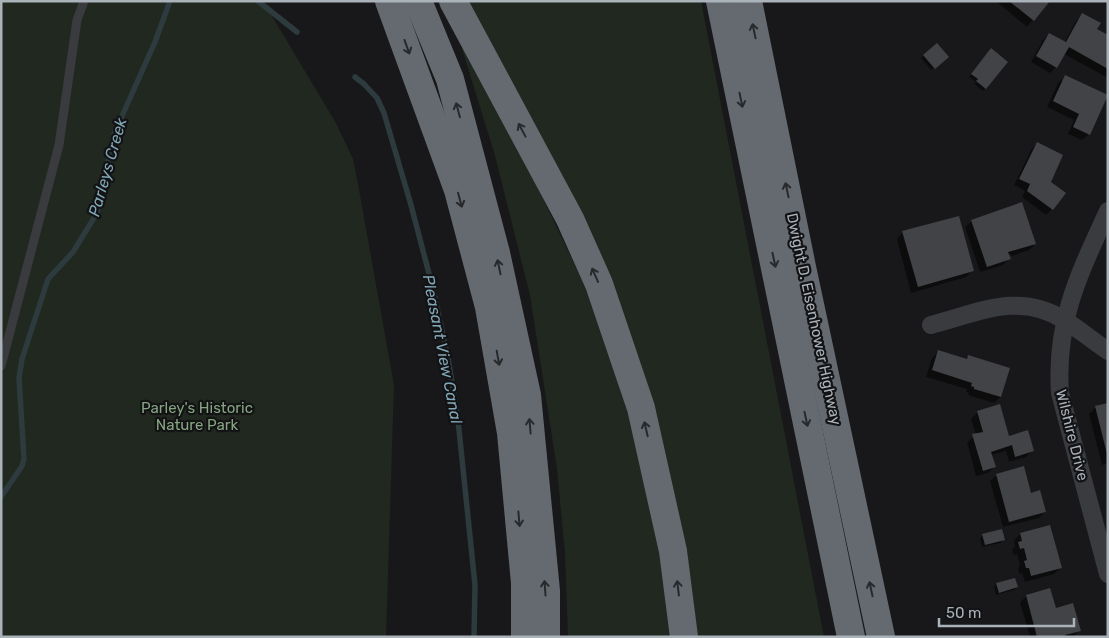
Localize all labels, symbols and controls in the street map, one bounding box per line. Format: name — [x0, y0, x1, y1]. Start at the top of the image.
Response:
one-way arrow — [749, 24, 758, 40]
one-way arrow — [403, 39, 412, 54]
one-way arrow — [737, 92, 746, 108]
one-way arrow — [453, 102, 462, 118]
water label: Parleys Creek — [84, 115, 131, 219]
one-way arrow — [517, 123, 526, 138]
one-way arrow — [781, 183, 791, 199]
one-way arrow — [456, 192, 466, 208]
street label: Dwight D. Eisenhower Highway — [783, 211, 845, 427]
one-way arrow — [769, 251, 779, 267]
one-way arrow — [494, 259, 503, 275]
one-way arrow — [590, 268, 600, 283]
water label: Pleasant View Canal — [419, 273, 467, 426]
one-way arrow — [493, 350, 503, 366]
street label: Wilshire Drive — [1052, 387, 1092, 483]
park label: Parley's Historic Nature Park — [141, 399, 253, 434]
one-way arrow — [802, 410, 812, 426]
one-way arrow — [525, 419, 535, 435]
one-way arrow — [641, 422, 650, 438]
one-way arrow — [514, 511, 523, 527]
one-way arrow — [541, 580, 550, 596]
one-way arrow — [673, 581, 683, 597]
one-way arrow — [866, 582, 875, 598]
scale bar — [939, 596, 1074, 628]
text: 50 m — [946, 604, 981, 622]

